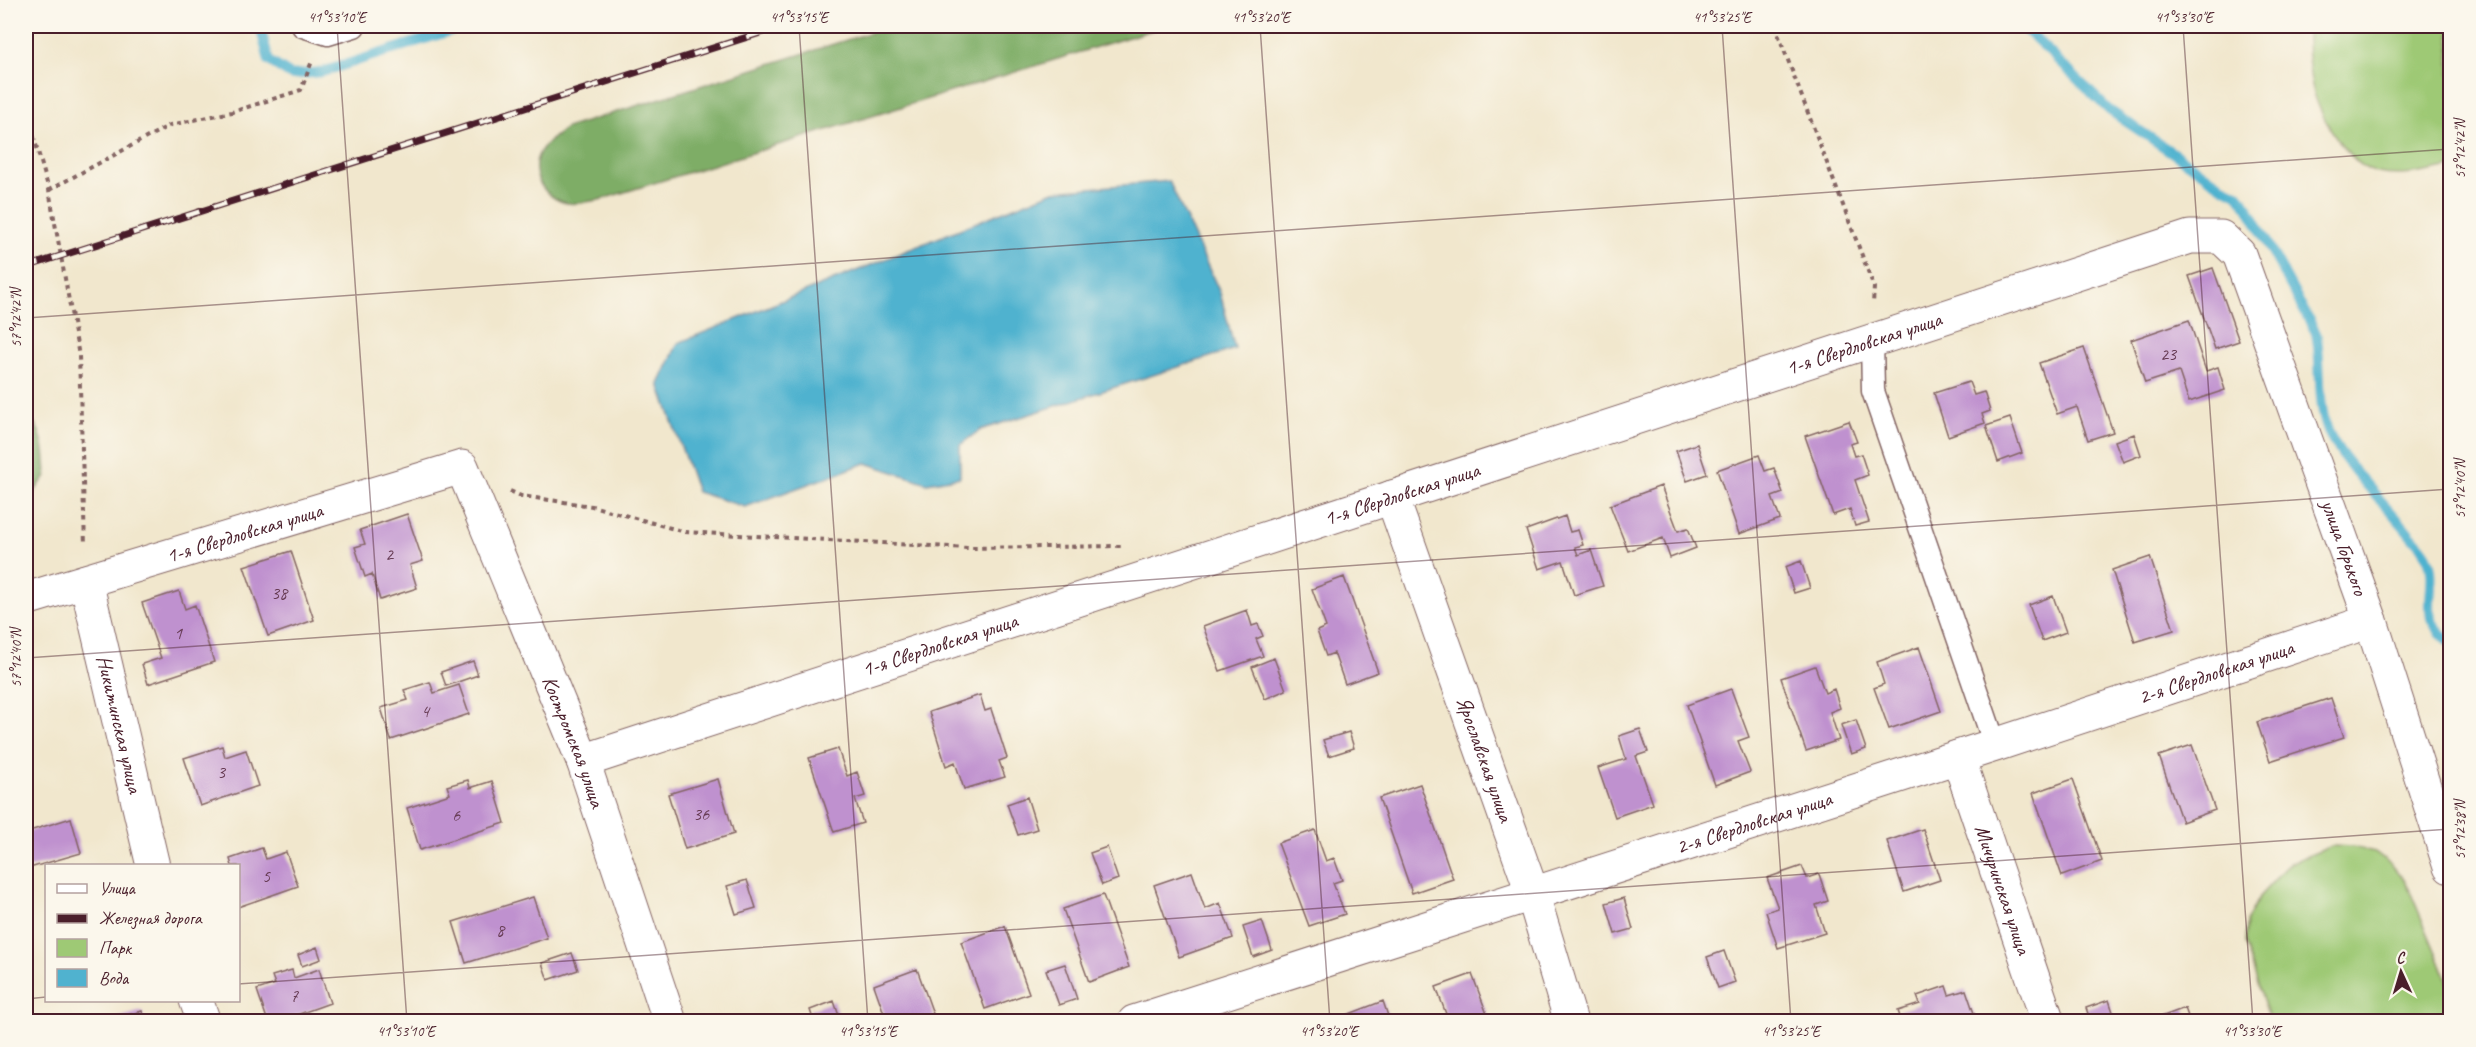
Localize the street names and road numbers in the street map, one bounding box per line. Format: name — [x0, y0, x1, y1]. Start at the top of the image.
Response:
street label: 1-я Свердловская улица — [1783, 305, 1946, 381]
street label: 1-я Свердловская улица — [1321, 456, 1484, 532]
street label: улица Горького — [2315, 494, 2374, 600]
street label: 1-я Свердловская улица — [163, 497, 327, 569]
street label: 1-я Свердловская улица — [859, 607, 1022, 682]
street label: 2-я Свердловская улица — [2135, 634, 2298, 710]
street label: Никитинская улица — [91, 653, 149, 797]
street label: Костромская улица — [536, 672, 611, 812]
street label: Ярославская улица — [1451, 693, 1520, 827]
street label: 2-я Свердловская улица — [1673, 785, 1836, 860]
street label: Мичуринская улица — [1969, 821, 2038, 959]

